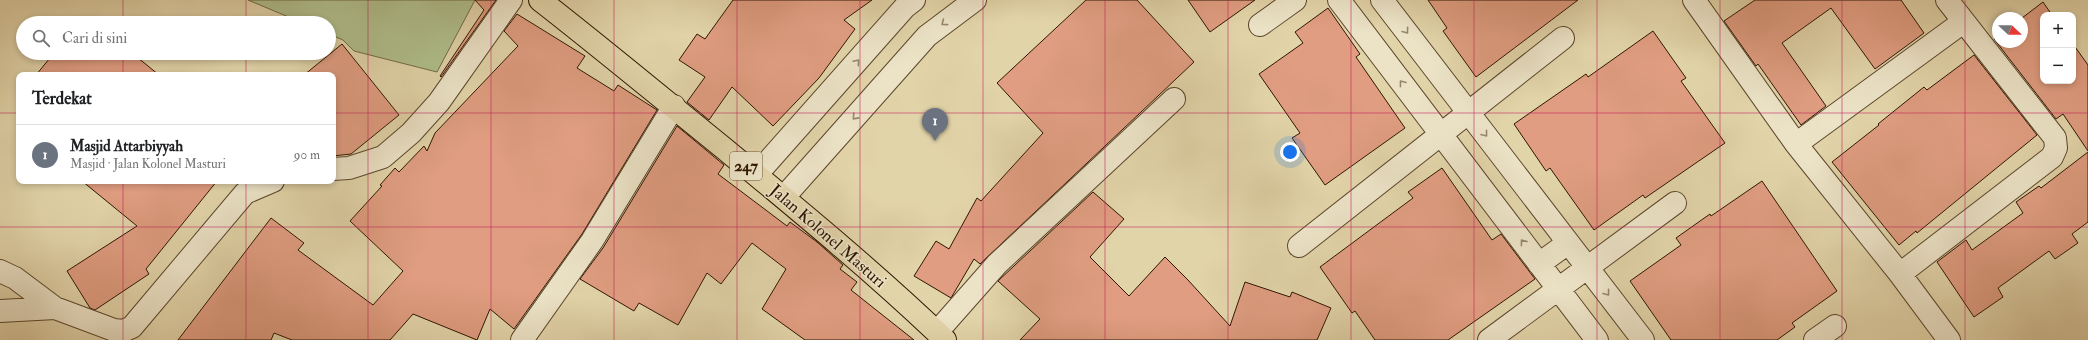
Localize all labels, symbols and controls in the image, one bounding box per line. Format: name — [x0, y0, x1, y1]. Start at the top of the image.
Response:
north arrow — [1992, 12, 2028, 48]
map controls — [2040, 12, 2076, 84]
button: + — [2040, 12, 2076, 48]
search box — [16, 16, 336, 60]
one-way arrow — [941, 18, 948, 26]
icon: search — [30, 27, 52, 49]
one-way arrow — [1401, 27, 1409, 34]
text: Cari di sini — [62, 29, 127, 48]
button: − — [2040, 48, 2076, 84]
one-way arrow — [852, 59, 859, 67]
one-way arrow — [1399, 80, 1406, 87]
text: Terdekat — [32, 88, 92, 109]
pin: 1 — [922, 108, 948, 141]
one-way arrow — [852, 112, 859, 120]
one-way arrow — [1480, 130, 1487, 137]
text: Masjid Attarbiyyah — [70, 137, 183, 156]
your location — [1280, 142, 1300, 162]
text: 1 — [43, 147, 47, 163]
text: 90 m — [294, 147, 320, 163]
road number: 247 — [730, 152, 762, 180]
text: Masjid · Jalan Kolonel Masturi — [70, 156, 226, 172]
street label: Jalan Kolonel Masturi — [764, 179, 891, 293]
one-way arrow — [1520, 239, 1527, 246]
one-way arrow — [1602, 288, 1609, 295]

